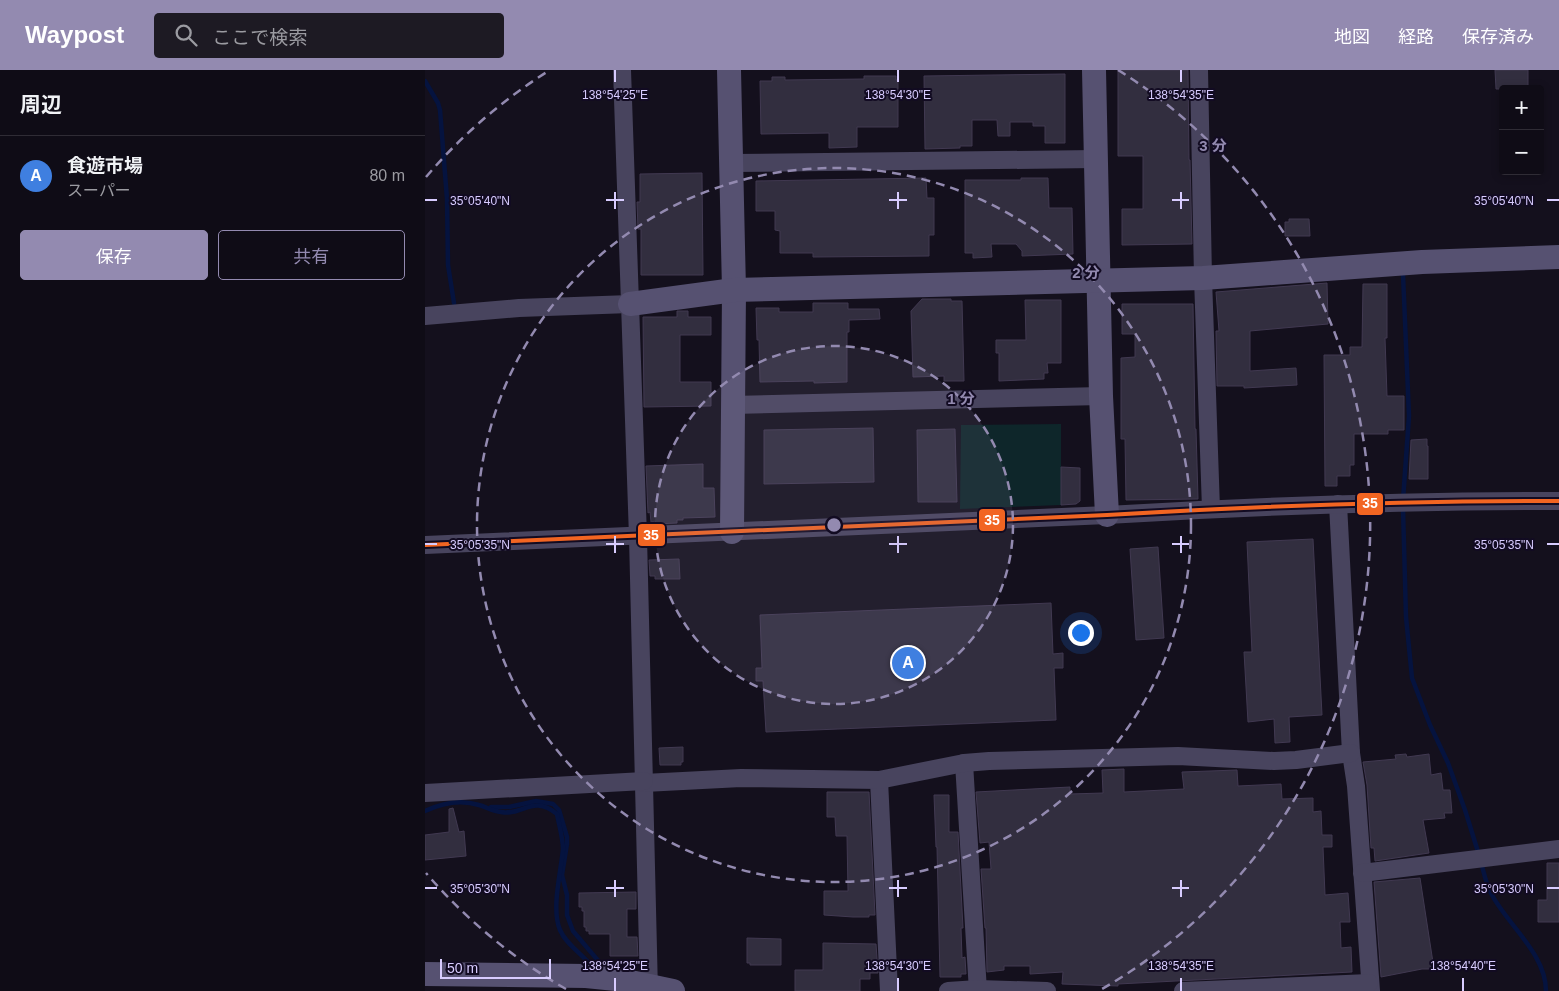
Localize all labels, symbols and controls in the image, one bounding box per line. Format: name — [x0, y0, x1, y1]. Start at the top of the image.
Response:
search box — [154, 13, 504, 58]
text: Waypost — [25, 21, 124, 48]
icon: search — [172, 21, 200, 49]
text: ここで検索 — [212, 27, 307, 48]
text: 地図 — [1334, 27, 1370, 47]
text: 経路 — [1398, 27, 1434, 47]
text: 保存済み — [1462, 27, 1534, 47]
map controls — [1499, 85, 1544, 175]
button: + — [1499, 85, 1544, 130]
text: 138°54'25"E — [582, 88, 648, 102]
text: 138°54'30"E — [865, 88, 931, 102]
text: 138°54'35"E — [1148, 88, 1214, 102]
text: 周辺 — [20, 93, 62, 116]
button: − — [1499, 130, 1544, 175]
text: 3 分 — [1199, 137, 1227, 154]
text: 食遊市場 — [67, 155, 143, 176]
text: A — [30, 167, 42, 184]
text: 80 m — [369, 167, 405, 184]
text: スーパー — [67, 182, 131, 199]
text: 35°05'40"N — [450, 194, 510, 208]
text: 35°05'40"N — [1474, 194, 1534, 208]
button: 保存 — [20, 230, 208, 280]
button: 共有 — [218, 230, 405, 280]
text: 2 分 — [1072, 264, 1100, 281]
text: 1 分 — [947, 390, 975, 407]
line badge: 35 — [1356, 492, 1384, 516]
text: 35 — [1362, 495, 1378, 511]
line badge: 35 — [978, 508, 1006, 532]
text: 35 — [984, 512, 1000, 528]
centre of rings — [825, 516, 843, 534]
line badge: 35 — [637, 523, 666, 547]
text: 35 — [643, 527, 659, 543]
text: 35°05'35"N — [450, 538, 510, 552]
text: 35°05'35"N — [1474, 538, 1534, 552]
your location — [1068, 620, 1094, 646]
pin: A — [892, 644, 924, 682]
text: 35°05'30"N — [450, 882, 510, 896]
text: 35°05'30"N — [1474, 882, 1534, 896]
scale bar — [440, 956, 551, 979]
text: 138°54'25"E — [582, 959, 648, 973]
text: 138°54'30"E — [865, 959, 931, 973]
text: 138°54'35"E — [1148, 959, 1214, 973]
text: 138°54'40"E — [1430, 959, 1496, 973]
text: 50 m — [447, 960, 478, 976]

